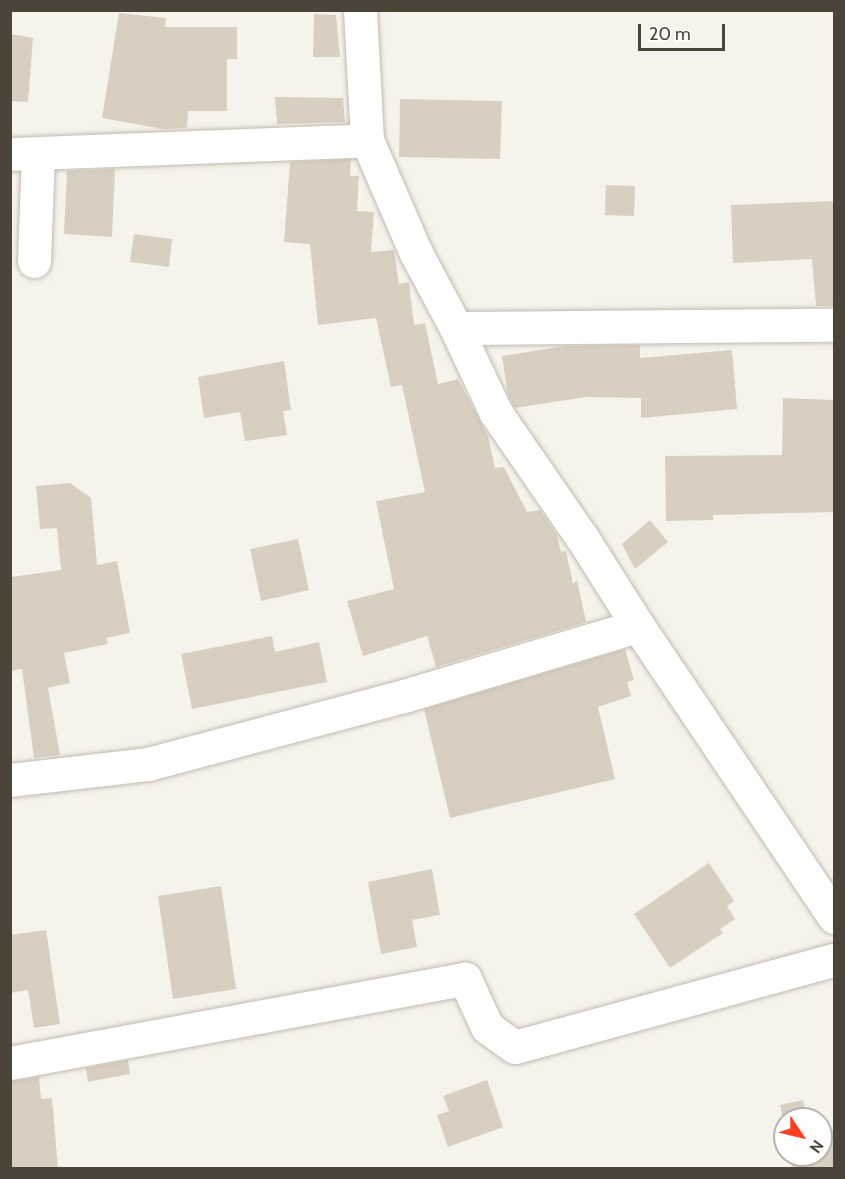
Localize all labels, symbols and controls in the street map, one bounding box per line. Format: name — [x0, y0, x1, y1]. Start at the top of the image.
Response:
scale bar — [641, 12, 728, 50]
text: 20 m — [649, 23, 691, 45]
north arrow — [773, 1107, 833, 1167]
text: N — [805, 1136, 828, 1157]

